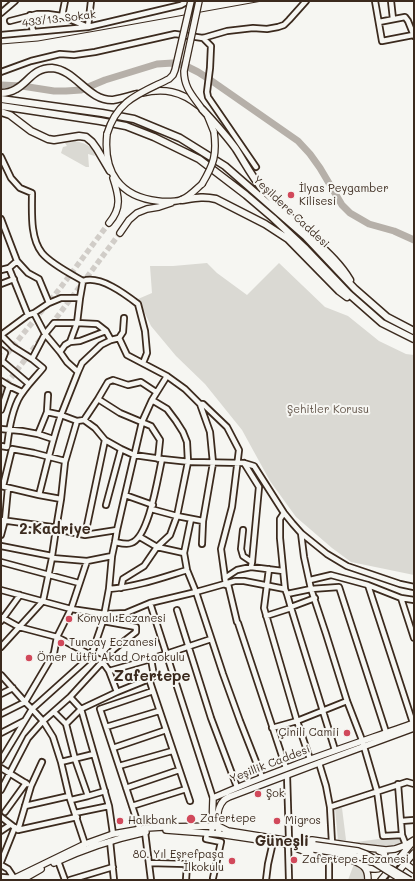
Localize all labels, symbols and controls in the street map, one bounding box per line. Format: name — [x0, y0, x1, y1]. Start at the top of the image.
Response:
street label: 433/13. Sokak — [21, 8, 97, 30]
street label: Yeşildere Caddesi — [250, 173, 332, 251]
place label: İlyas Peygamber Kilisesi — [299, 182, 389, 208]
marker: İlyas Peygamber Kilisesi — [286, 190, 296, 200]
park label: Şehitler Korusu — [287, 403, 369, 417]
district label: 2.Kadriye — [19, 520, 91, 538]
place label: Konyalı Eczanesi — [77, 612, 166, 626]
marker: Konyalı Eczanesi — [64, 614, 74, 624]
place label: Tuncay Eczanesi — [69, 636, 157, 650]
marker: Tuncay Eczanesi — [56, 638, 66, 648]
place label: Ömer Lütfü Akad Ortaokulu — [37, 651, 185, 665]
marker: Ömer Lütfü Akad Ortaokulu — [24, 653, 34, 663]
district label: Zafertepe — [113, 667, 191, 685]
place label: Çinili Camii — [278, 726, 339, 740]
marker: Çinili Camii — [342, 728, 352, 738]
street label: Yeşillik Caddesi — [228, 743, 312, 785]
place label: Şok — [266, 787, 285, 801]
marker: Şok — [253, 789, 263, 799]
place label: Zafertepe — [200, 812, 256, 826]
marker: Zafertepe — [185, 813, 197, 825]
place label: Halkbank — [128, 814, 177, 828]
place label: Migros — [285, 814, 321, 828]
marker: Halkbank — [115, 816, 125, 826]
marker: Migros — [272, 816, 282, 826]
district label: Güneşli — [255, 832, 309, 850]
place label: 80. Yıl Eşrefpaşa İlkokulu — [133, 848, 224, 874]
place label: Zafertepe Eczanesi — [302, 853, 409, 867]
marker: Zafertepe Eczanesi — [289, 855, 299, 865]
marker: 80. Yıl Eşrefpaşa İlkokulu — [227, 856, 237, 866]

